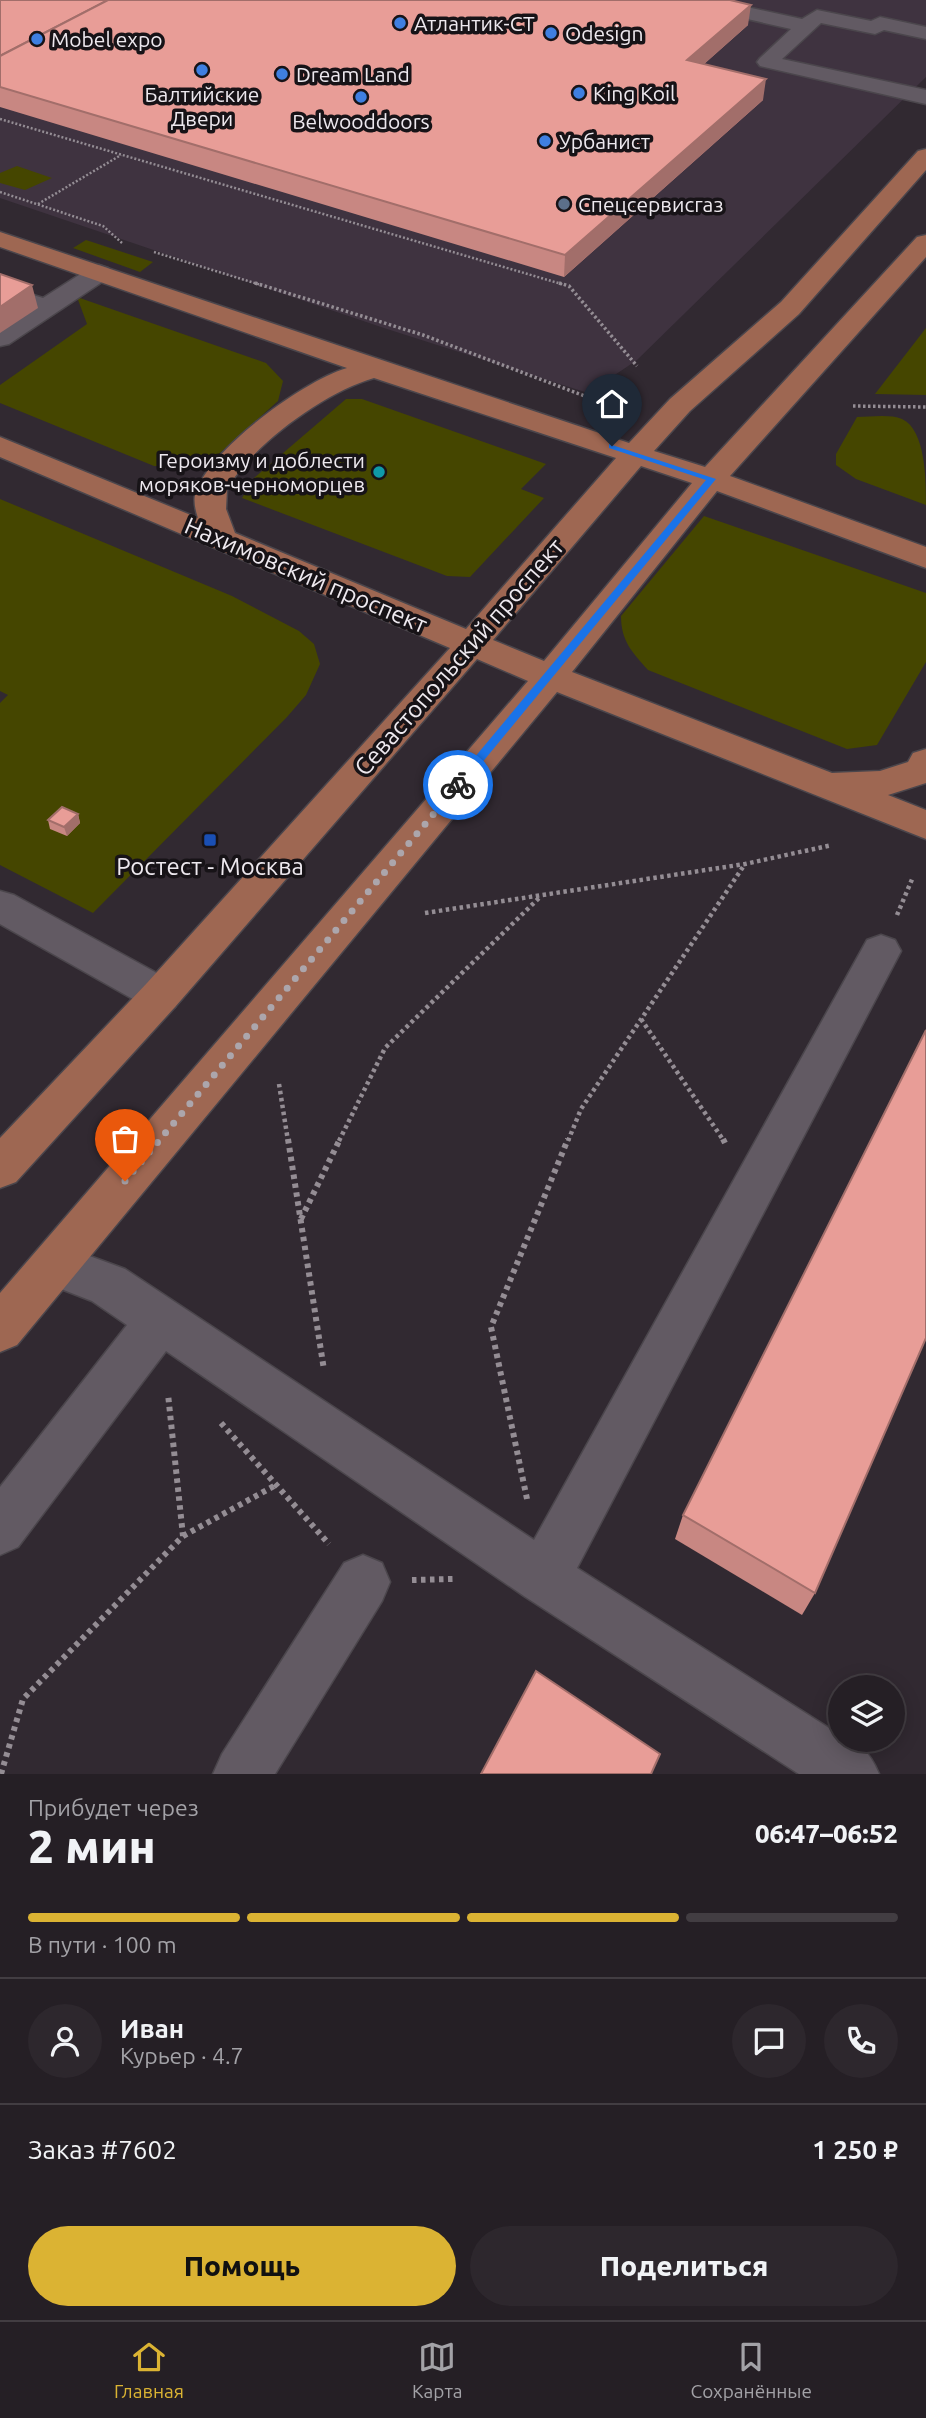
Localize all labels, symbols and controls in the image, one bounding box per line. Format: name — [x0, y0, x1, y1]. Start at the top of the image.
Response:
place label: Атлантик-СТ — [414, 11, 535, 35]
marker: Атлантик-СТ — [392, 15, 408, 31]
place label: Odesign — [565, 21, 643, 45]
marker: Odesign — [543, 25, 559, 41]
place label: Mobel expo — [51, 27, 163, 51]
marker: Mobel expo — [29, 31, 45, 47]
marker: Балтийские Двери — [194, 62, 210, 78]
place label: Dream Land — [296, 62, 410, 86]
marker: Dream Land — [274, 66, 290, 82]
place label: King Koil — [593, 81, 676, 105]
place label: Балтийские Двери — [145, 82, 259, 130]
marker: King Koil — [571, 85, 587, 101]
marker: Belwooddoors — [353, 89, 369, 105]
place label: Belwooddoors — [292, 109, 430, 133]
place label: Урбанист — [559, 129, 651, 153]
marker: Урбанист — [537, 133, 553, 149]
place label: Спецсервисгаз — [578, 192, 723, 216]
marker: Спецсервисгаз — [556, 196, 572, 212]
pin — [582, 374, 642, 446]
icon: home — [593, 385, 631, 423]
place label: Героизму и доблести моряков-черноморцев — [139, 448, 365, 496]
marker: Героизму и доблести моряков-черноморцев — [371, 464, 387, 480]
street label: Нахимовский проспект — [181, 512, 432, 638]
street label: Севастопольский проспект — [349, 533, 569, 781]
courier — [423, 750, 493, 820]
icon: bike — [439, 766, 477, 804]
marker: Ростест - Москва — [202, 832, 218, 848]
place label: Ростест - Москва — [116, 853, 304, 880]
pin — [95, 1109, 155, 1181]
icon: bag — [106, 1120, 144, 1158]
map controls — [828, 1675, 905, 1752]
button: layers — [828, 1675, 905, 1752]
text: Прибудет через — [28, 1795, 199, 1820]
text: 06:47–06:52 — [755, 1819, 898, 1848]
text: 2 мин — [28, 1820, 156, 1872]
text: В пути · 100 m — [28, 1932, 177, 1957]
button: person — [28, 2004, 102, 2078]
button: chat — [732, 2004, 806, 2078]
button: phone — [824, 2004, 898, 2078]
text: Иван — [120, 2014, 184, 2043]
text: Курьер · 4.7 — [120, 2043, 244, 2068]
text: Заказ #7602 — [28, 2135, 177, 2164]
text: 1 250 ₽ — [812, 2135, 898, 2164]
button: Помощь — [28, 2226, 456, 2306]
button: Поделиться — [470, 2226, 898, 2306]
tab: Главная — [114, 2338, 184, 2402]
tab: Карта — [412, 2338, 463, 2402]
tab: Сохранённые — [691, 2338, 812, 2402]

